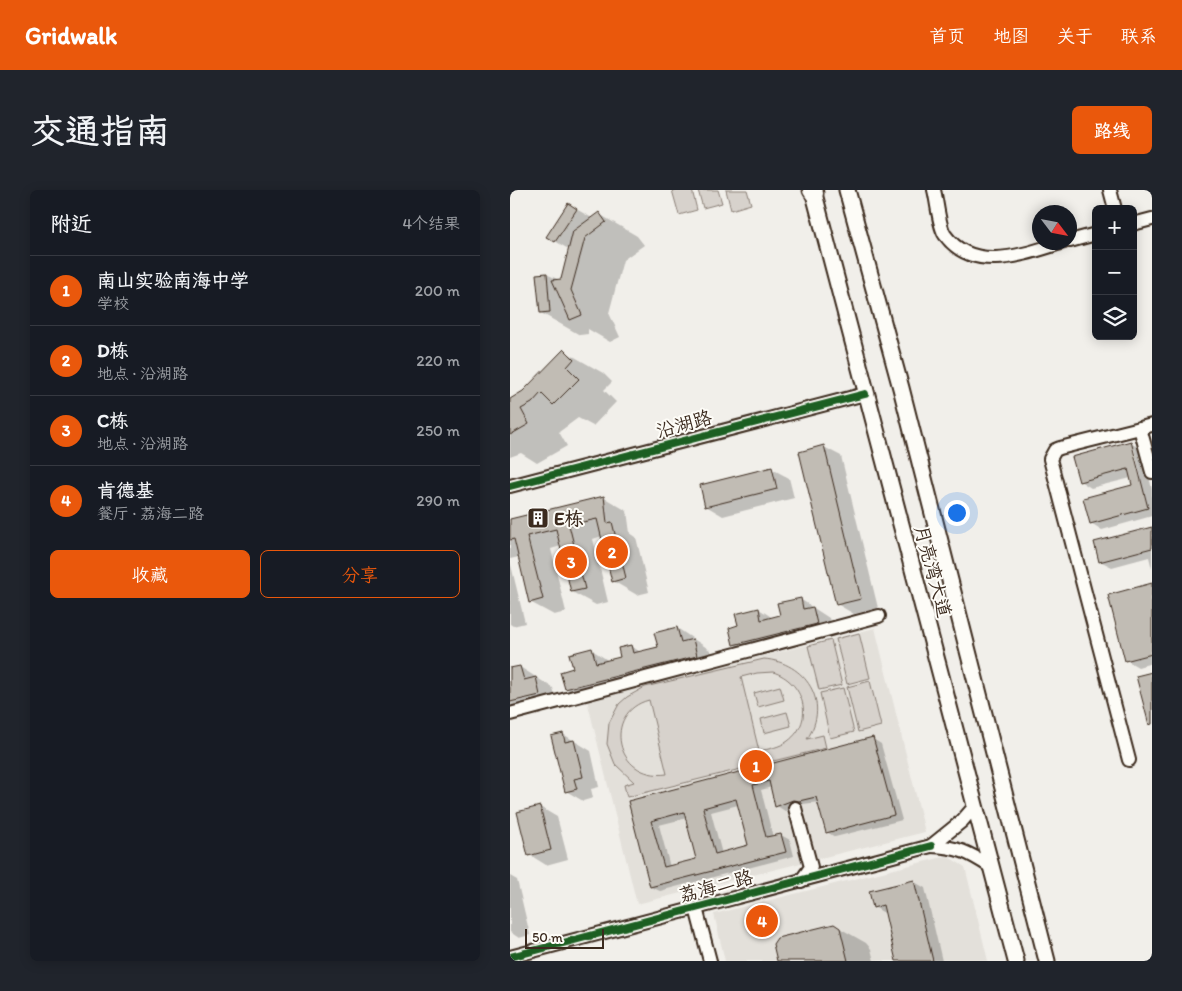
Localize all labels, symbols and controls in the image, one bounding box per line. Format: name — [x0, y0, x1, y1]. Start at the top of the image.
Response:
text: Gridwalk — [25, 21, 117, 50]
text: 首页 — [929, 25, 965, 47]
text: 地图 — [993, 25, 1029, 47]
text: 关于 — [1057, 25, 1093, 47]
text: 联系 — [1121, 25, 1157, 47]
button: 路线 — [1072, 106, 1152, 154]
text: 交通指南 — [30, 110, 170, 152]
north arrow — [1032, 205, 1077, 250]
map controls — [1092, 205, 1137, 340]
button: + — [1092, 205, 1137, 250]
text: 附近 — [50, 211, 92, 236]
text: 4个结果 — [402, 214, 460, 233]
button: − — [1092, 250, 1137, 295]
text: 南山实验南海中学 — [97, 269, 249, 292]
text: 1 — [62, 281, 70, 300]
text: 200 m — [415, 281, 460, 300]
text: 学校 — [97, 294, 129, 313]
button: layers — [1092, 295, 1137, 340]
text: D栋 — [97, 339, 129, 362]
text: 2 — [62, 351, 70, 370]
text: 220 m — [416, 351, 460, 370]
text: 地点 · 沿湖路 — [97, 364, 188, 383]
street label: 沿湖路 — [653, 406, 715, 442]
text: C栋 — [97, 409, 128, 432]
text: 3 — [62, 421, 70, 440]
text: 250 m — [416, 421, 460, 440]
text: 地点 · 沿湖路 — [97, 434, 188, 453]
text: 肯德基 — [97, 479, 154, 502]
text: 4 — [61, 491, 71, 510]
text: 290 m — [416, 491, 460, 510]
your location — [944, 500, 970, 526]
text: 餐厅 · 荔海二路 — [97, 504, 204, 523]
building icon: E栋 — [526, 506, 550, 530]
place label: E栋 — [554, 507, 584, 530]
street label: 月亮湾大道 — [910, 522, 956, 620]
pin: 2 — [596, 533, 628, 571]
pin: 3 — [555, 543, 587, 581]
button: 收藏 — [50, 550, 250, 598]
button: 分享 — [260, 550, 460, 598]
pin: 1 — [740, 747, 772, 785]
street label: 荔海二路 — [676, 865, 756, 907]
pin: 4 — [746, 902, 778, 940]
scale bar — [525, 926, 604, 949]
text: 50 m — [532, 929, 563, 946]

